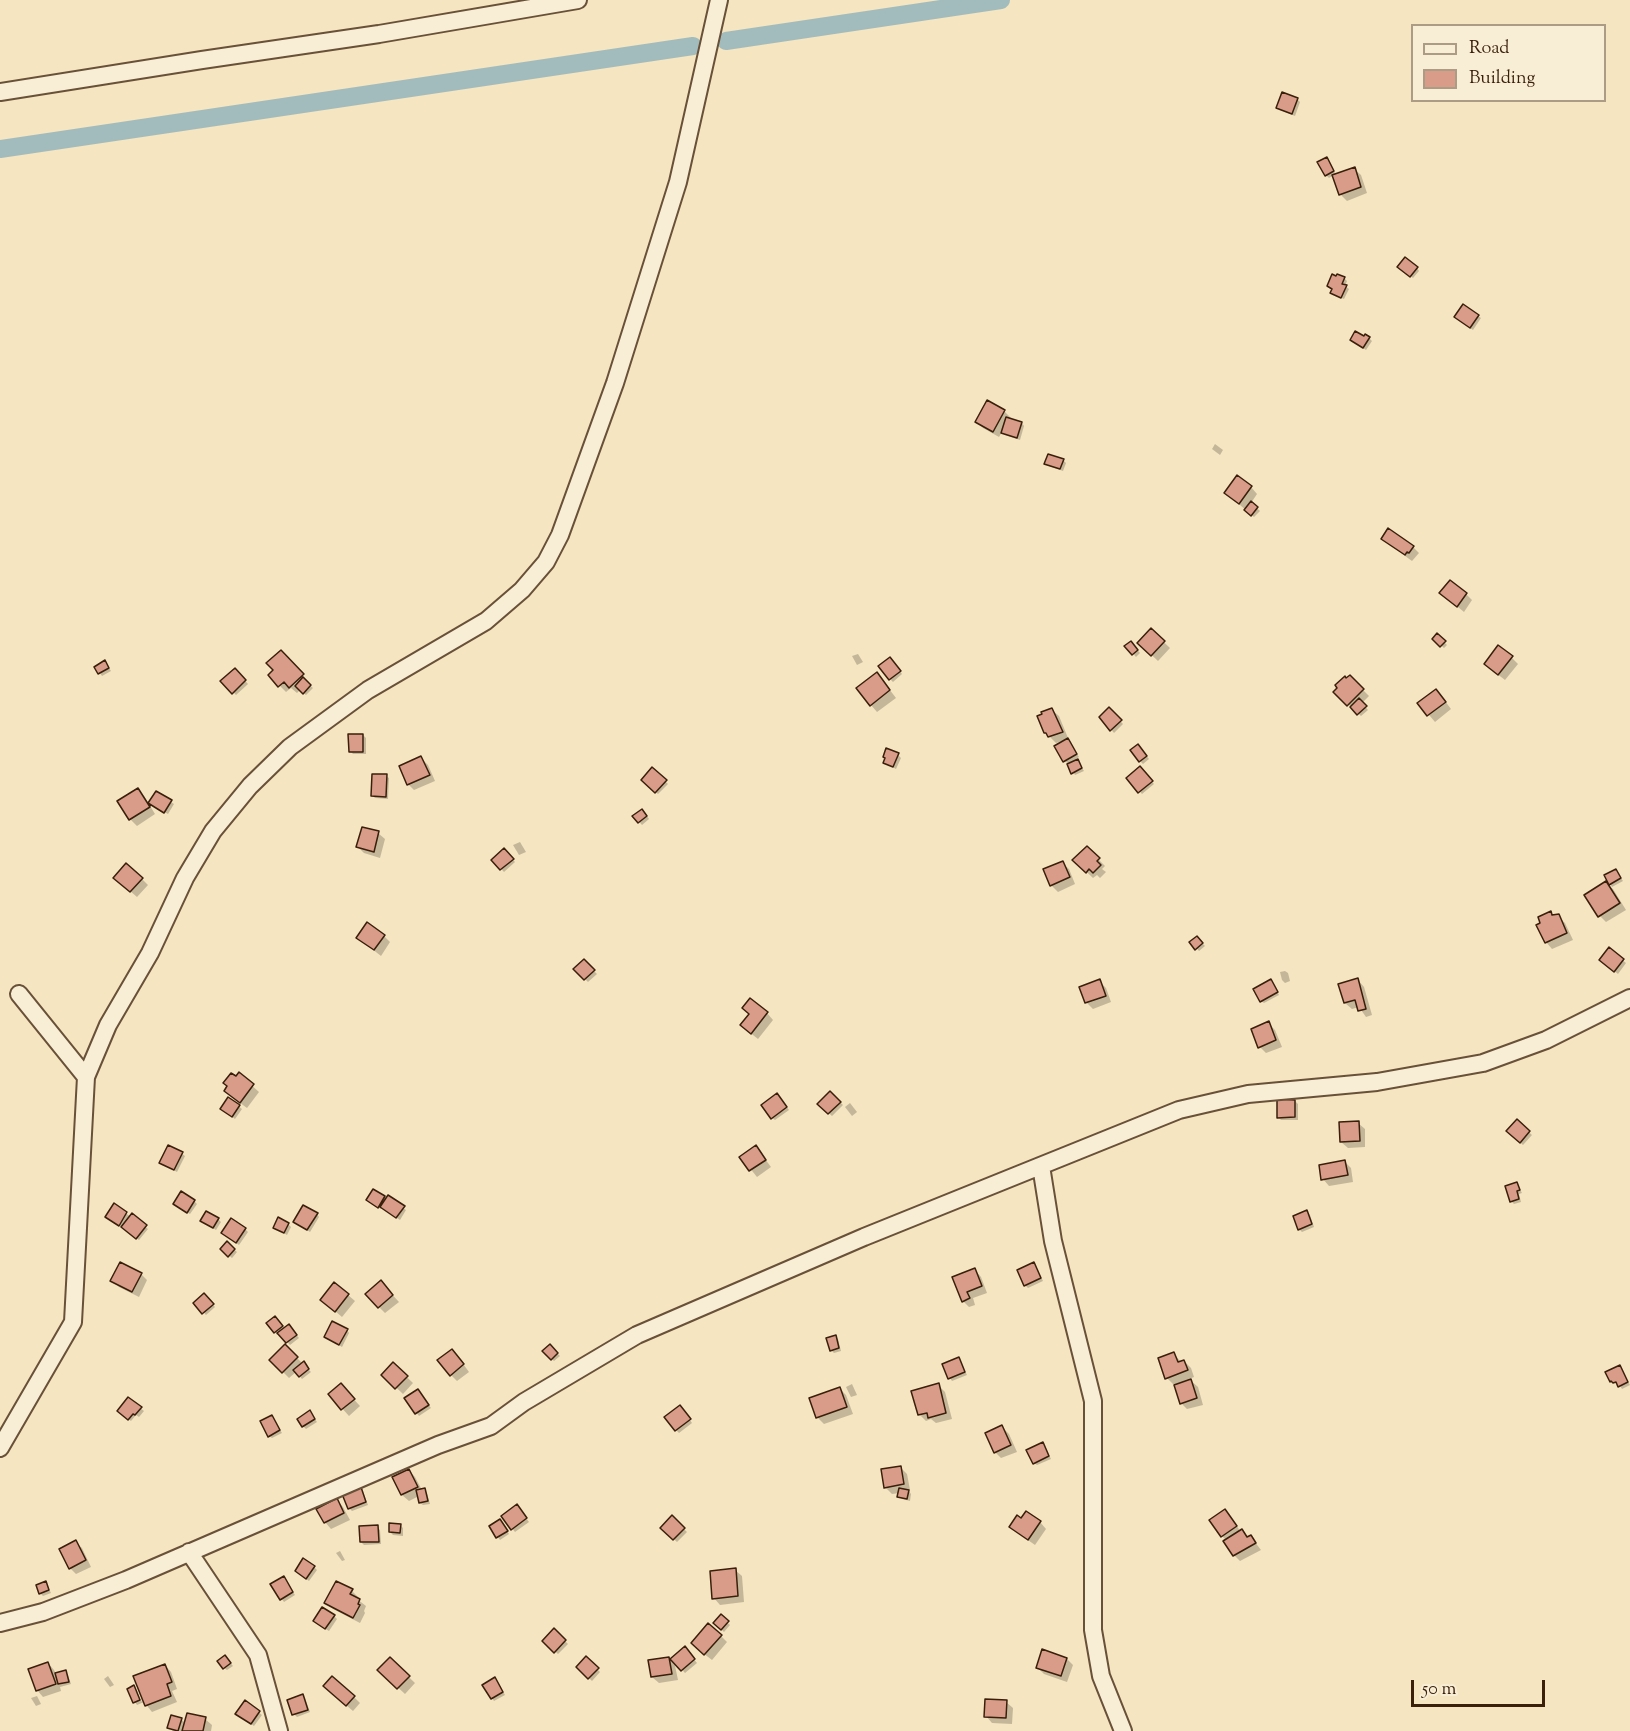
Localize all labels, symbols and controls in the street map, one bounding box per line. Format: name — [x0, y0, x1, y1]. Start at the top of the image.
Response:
legend — [1411, 24, 1606, 102]
text: Road — [1469, 36, 1509, 62]
text: Building — [1469, 66, 1535, 92]
scale bar — [1414, 1668, 1548, 1706]
text: 50 m — [1422, 1677, 1456, 1703]

